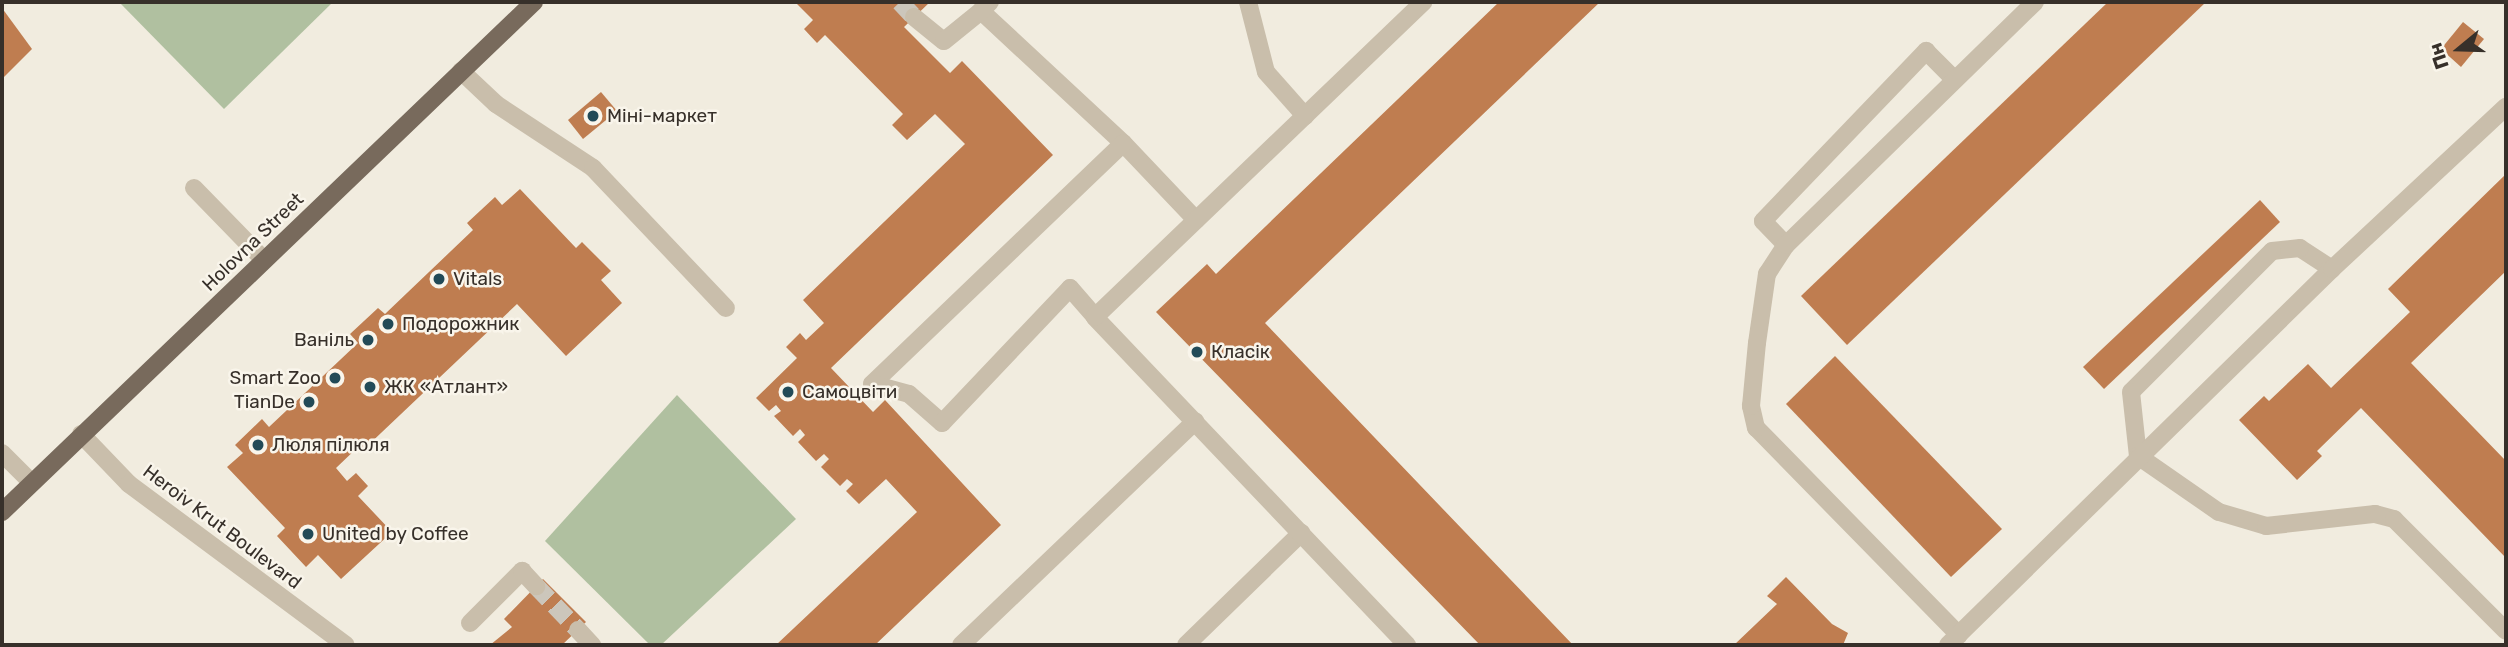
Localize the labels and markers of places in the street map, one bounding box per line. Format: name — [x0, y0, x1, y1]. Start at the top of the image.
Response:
place label: Міні-маркет — [607, 105, 717, 127]
marker: Міні-маркет — [585, 108, 601, 124]
place label: Vitals — [453, 268, 502, 290]
marker: Vitals — [431, 271, 447, 287]
place label: Подорожник — [402, 313, 520, 335]
marker: Подорожник — [380, 316, 396, 332]
place label: Ваніль — [294, 329, 354, 351]
marker: Ваніль — [360, 332, 376, 348]
place label: Класік — [1211, 341, 1270, 363]
marker: Класік — [1189, 344, 1205, 360]
place label: Smart Zoo — [230, 367, 321, 389]
marker: Smart Zoo — [327, 370, 343, 386]
place label: ЖК «Атлант» — [384, 376, 508, 398]
marker: ЖК «Атлант» — [362, 379, 378, 395]
place label: Самоцвіти — [802, 381, 897, 403]
marker: Самоцвіти — [780, 384, 796, 400]
place label: TianDe — [234, 391, 295, 413]
marker: TianDe — [301, 394, 317, 410]
place label: Люля пілюля — [272, 434, 390, 456]
marker: Люля пілюля — [250, 437, 266, 453]
place label: United by Coffee — [322, 523, 469, 545]
marker: United by Coffee — [300, 526, 316, 542]

